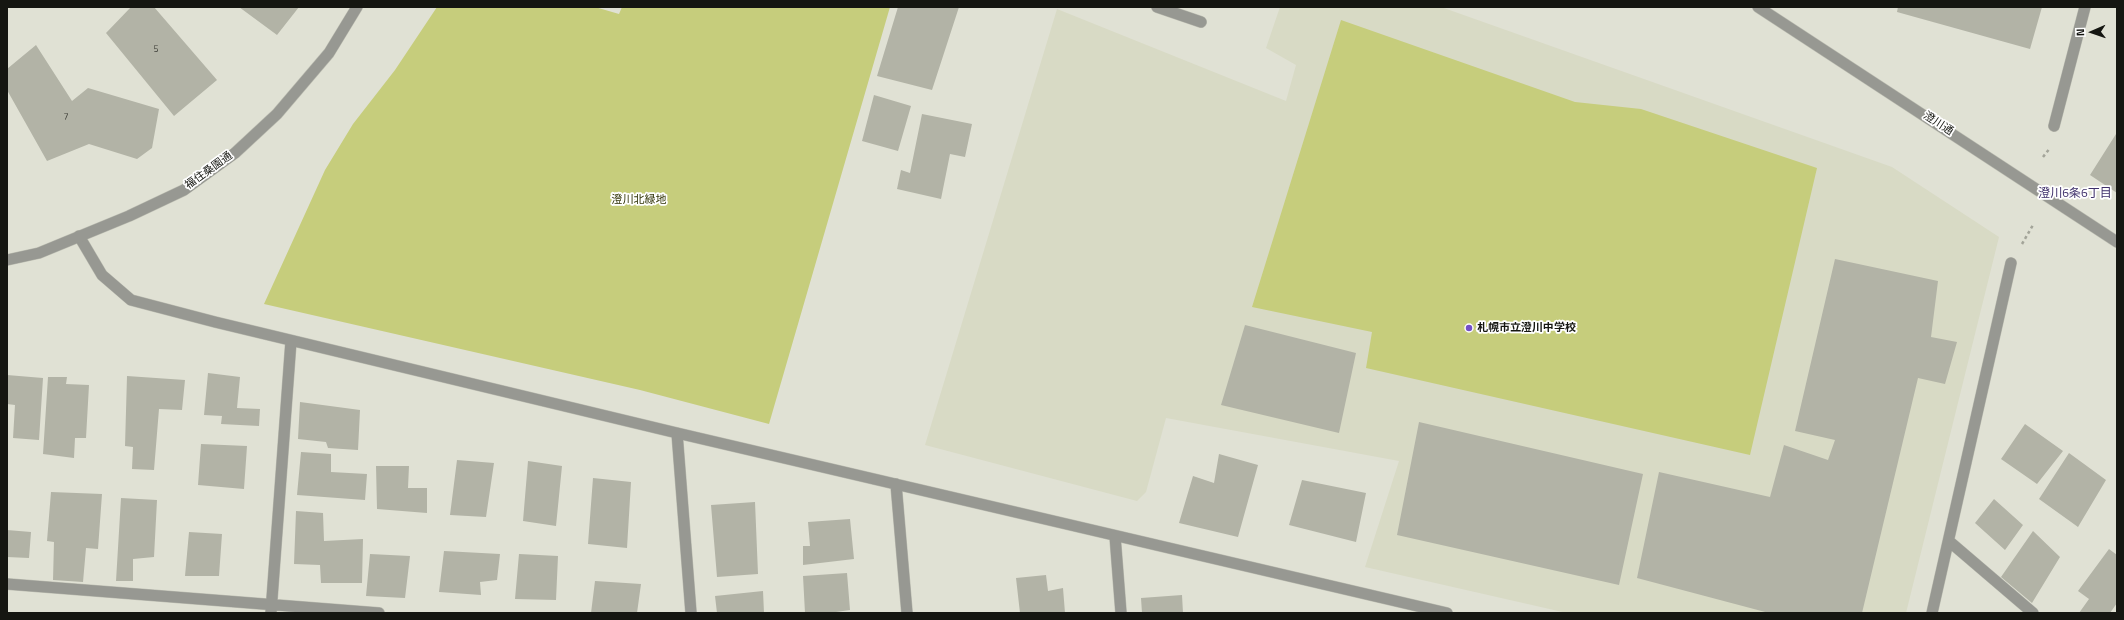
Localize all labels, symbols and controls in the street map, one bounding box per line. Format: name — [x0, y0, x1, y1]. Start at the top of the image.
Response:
north arrow — [2072, 12, 2112, 52]
text: N — [2072, 28, 2088, 37]
house number: 5 — [153, 45, 159, 55]
street label: 澄川通 — [1921, 109, 1955, 139]
house number: 7 — [63, 113, 69, 123]
street label: 福住桑園通 — [183, 149, 235, 193]
district label: 澄川6条6丁目 — [2038, 187, 2112, 201]
park label: 澄川北緑地 — [612, 193, 666, 207]
place label: 札幌市立澄川中学校 — [1477, 321, 1576, 335]
marker: 札幌市立澄川中学校 — [1464, 323, 1474, 333]

